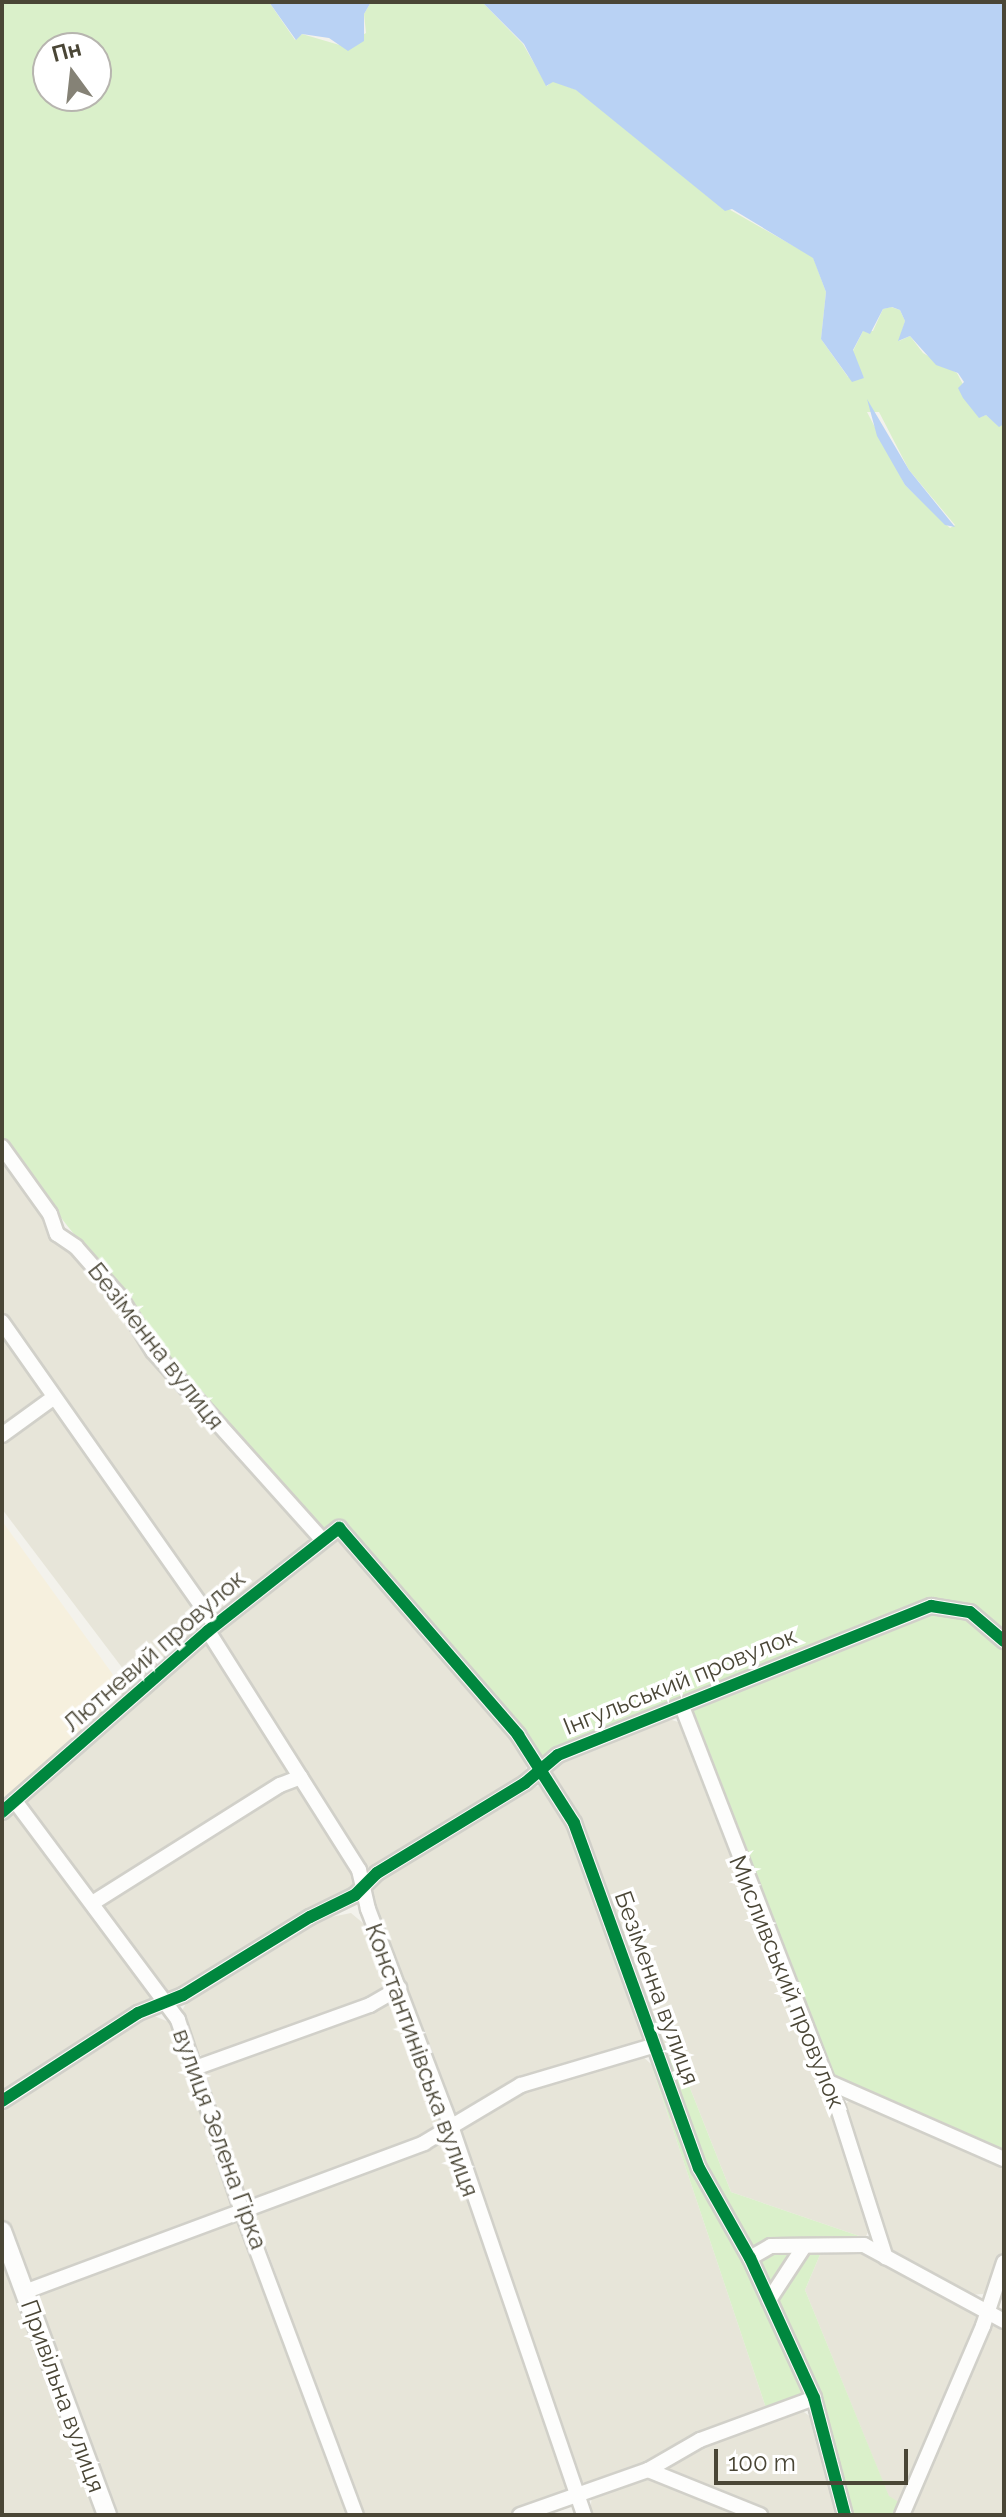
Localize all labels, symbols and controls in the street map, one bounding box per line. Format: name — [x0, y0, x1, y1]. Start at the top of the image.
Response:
north arrow — [32, 32, 112, 112]
text: Пн — [49, 34, 84, 67]
street label: Безіменна вулиця — [82, 1257, 230, 1435]
street label: Лютневий провулок — [57, 1564, 251, 1738]
street label: Інгульський провулок — [559, 1621, 801, 1741]
street label: Мисливський провулок — [723, 1851, 851, 2113]
street label: Безіменна вулиця — [609, 1887, 705, 2089]
street label: Константинівська вулиця — [359, 1919, 485, 2201]
street label: вулиця Зелена Гірка — [167, 2025, 273, 2253]
street label: Привільна вулиця — [15, 2296, 111, 2496]
scale bar — [718, 2433, 912, 2483]
text: 100 m — [728, 2448, 796, 2477]

